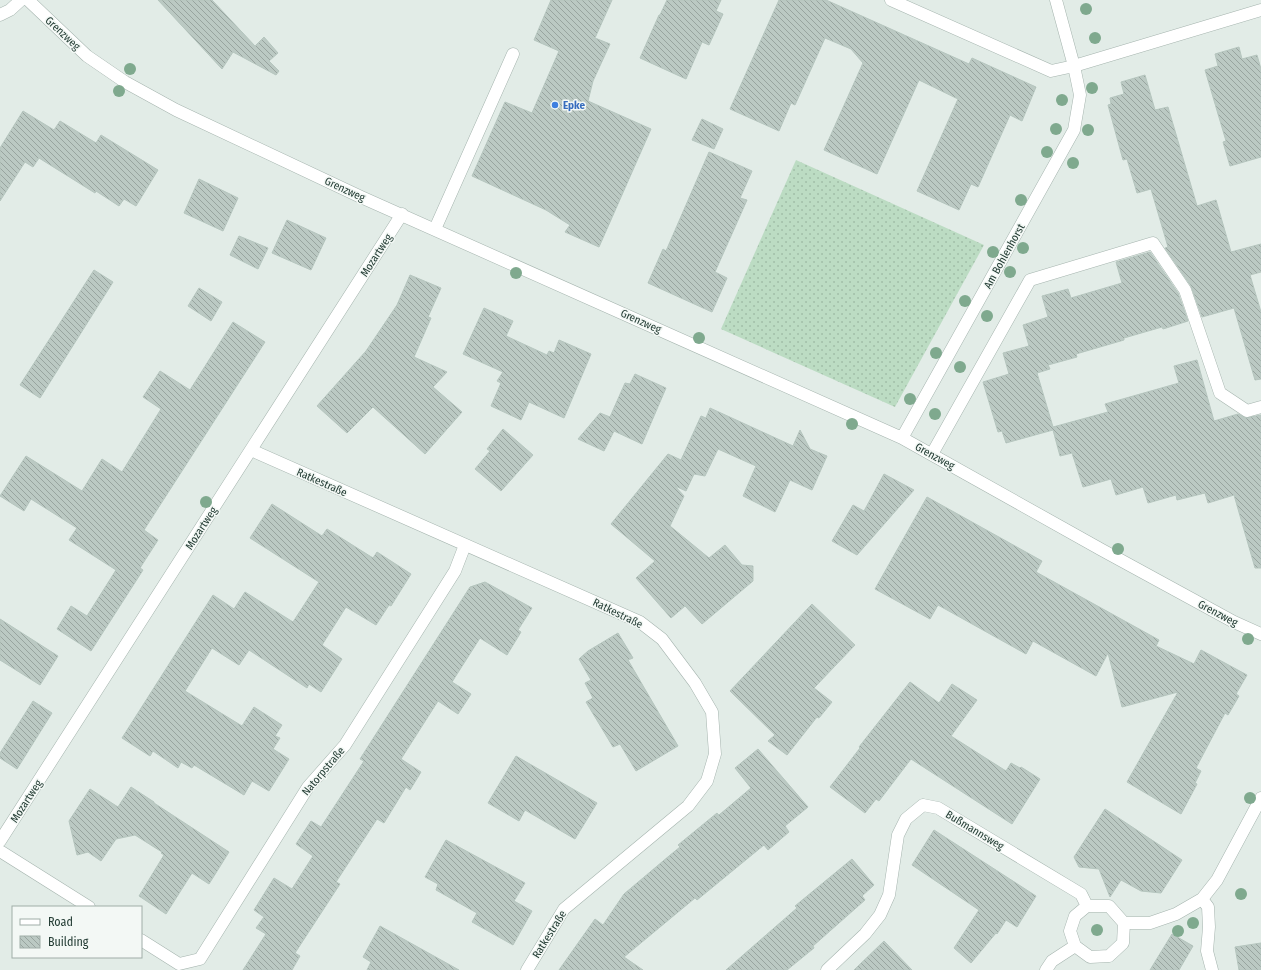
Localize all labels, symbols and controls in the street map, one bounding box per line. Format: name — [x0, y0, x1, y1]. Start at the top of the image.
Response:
street label: Grenzweg — [42, 14, 84, 53]
place label: Epke — [563, 99, 586, 112]
marker: Epke — [550, 100, 560, 110]
street label: Grenzweg — [322, 174, 368, 205]
street label: Am Bohlenhorst — [981, 221, 1028, 291]
street label: Mozartweg — [358, 231, 395, 279]
street label: Grenzweg — [618, 307, 664, 337]
street label: Grenzweg — [913, 440, 958, 473]
street label: Ratkestraße — [295, 466, 349, 499]
street label: Mozartweg — [183, 504, 220, 552]
street label: Ratkestraße — [591, 596, 645, 631]
street label: Grenzweg — [1196, 598, 1241, 630]
street label: Natorpstraße — [299, 744, 347, 798]
street label: Mozartweg — [8, 777, 45, 825]
street label: Bußmannsweg — [943, 808, 1007, 853]
legend — [12, 906, 142, 958]
street label: Ratkestraße — [530, 908, 569, 961]
text: Road — [48, 915, 73, 929]
text: Building — [48, 935, 89, 949]

